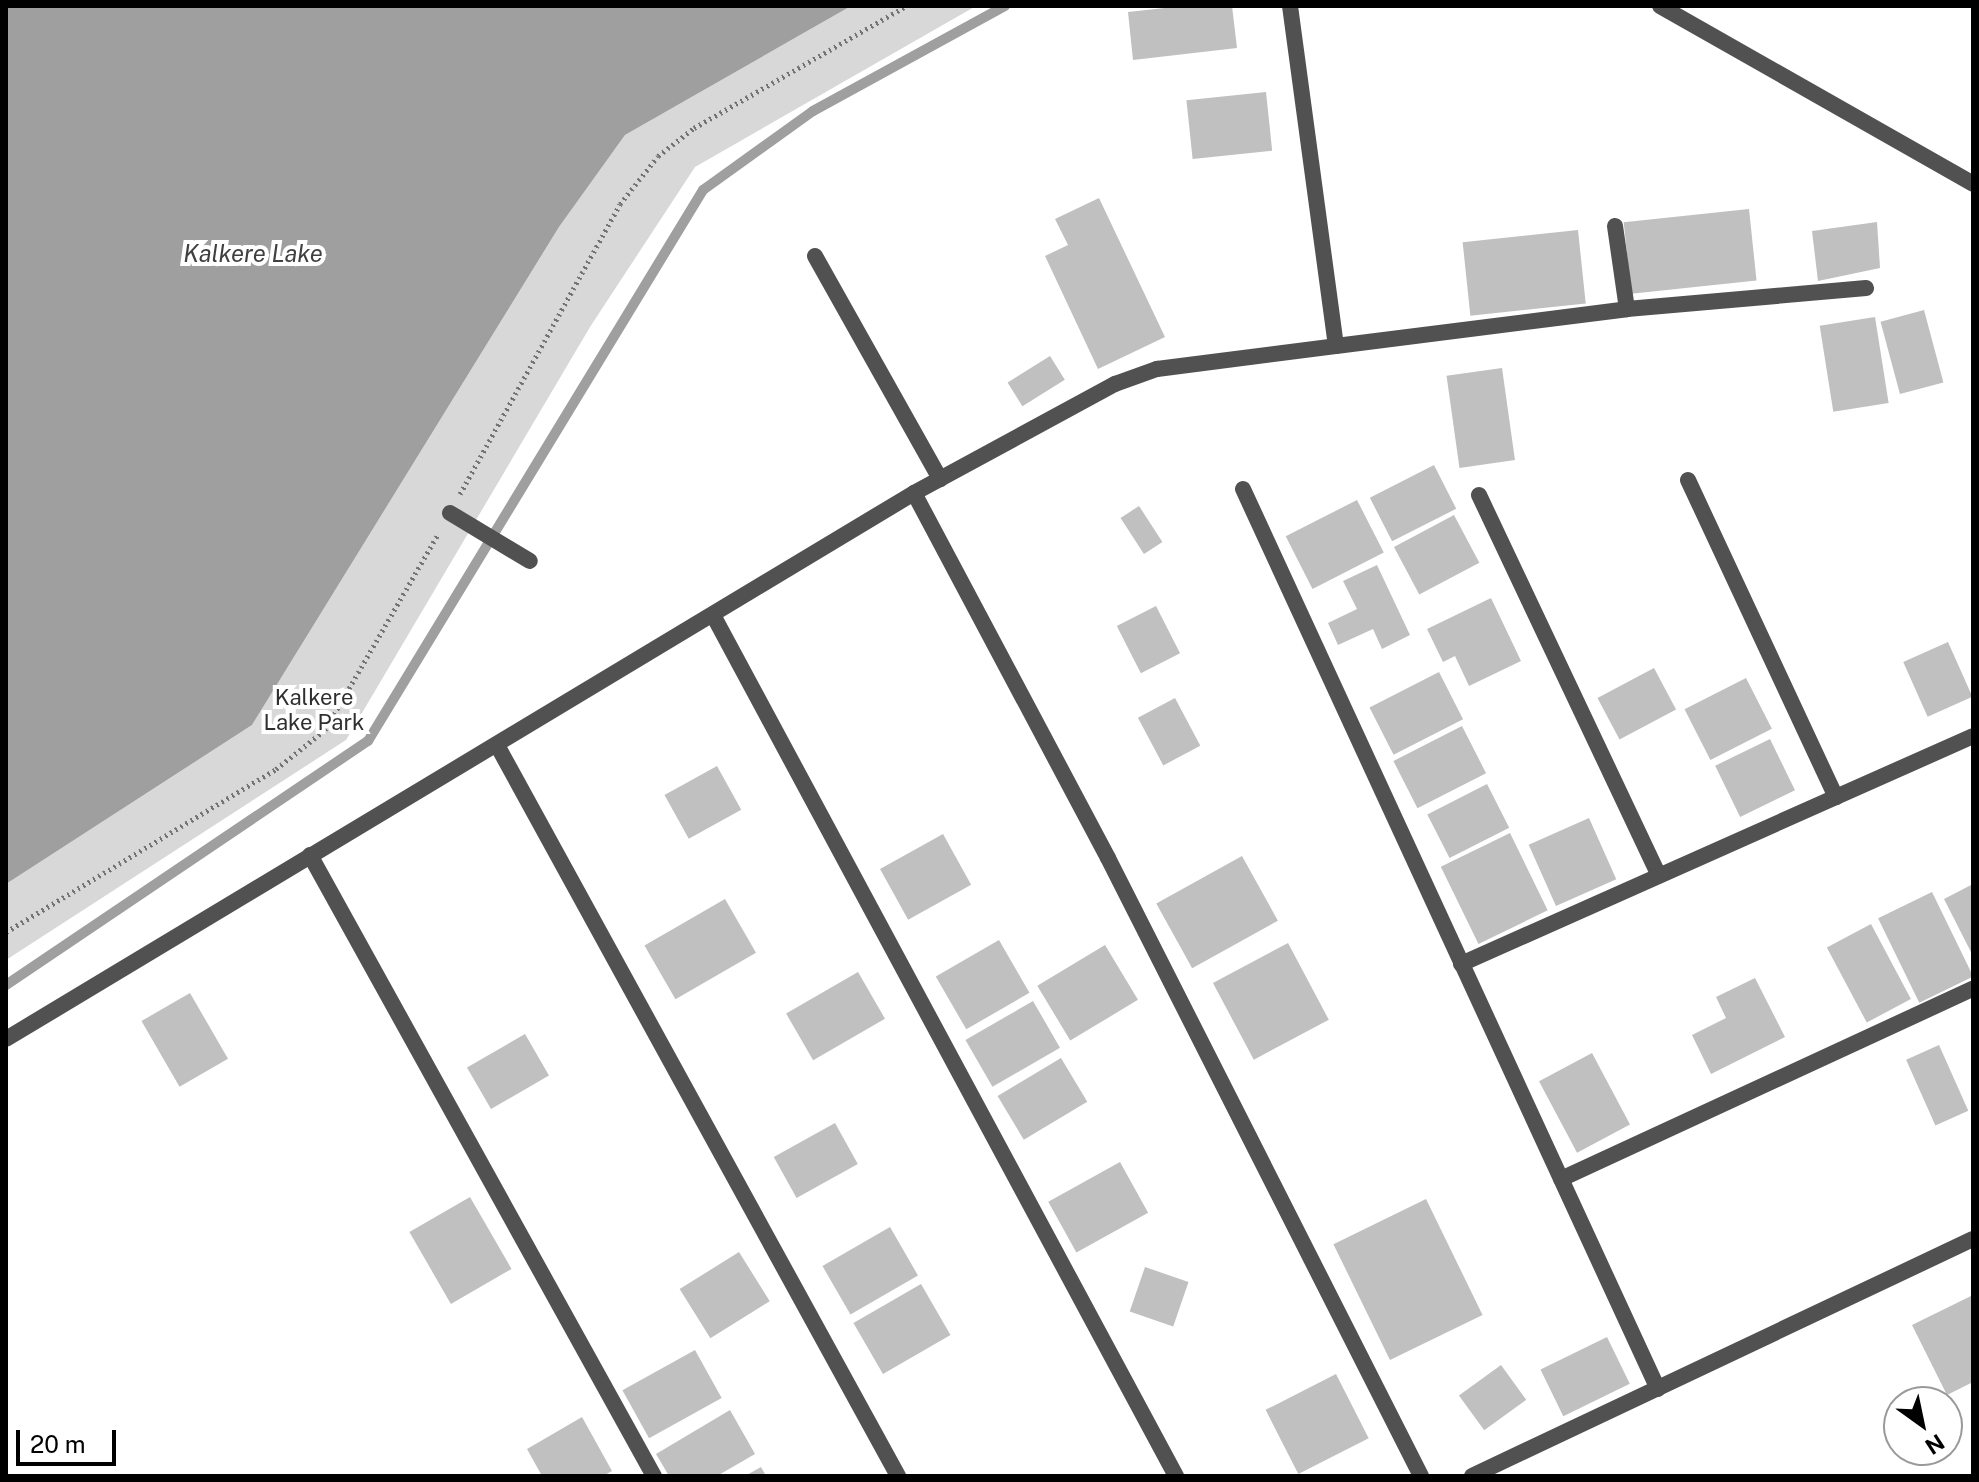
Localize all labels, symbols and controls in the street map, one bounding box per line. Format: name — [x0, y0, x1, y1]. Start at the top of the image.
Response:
water label: Kalkere Lake — [183, 240, 323, 268]
park label: Kalkere Lake Park — [263, 684, 365, 736]
north arrow — [1883, 1386, 1963, 1466]
scale bar — [20, 1414, 120, 1464]
text: N — [1921, 1429, 1949, 1460]
text: 20 m — [30, 1430, 86, 1458]

